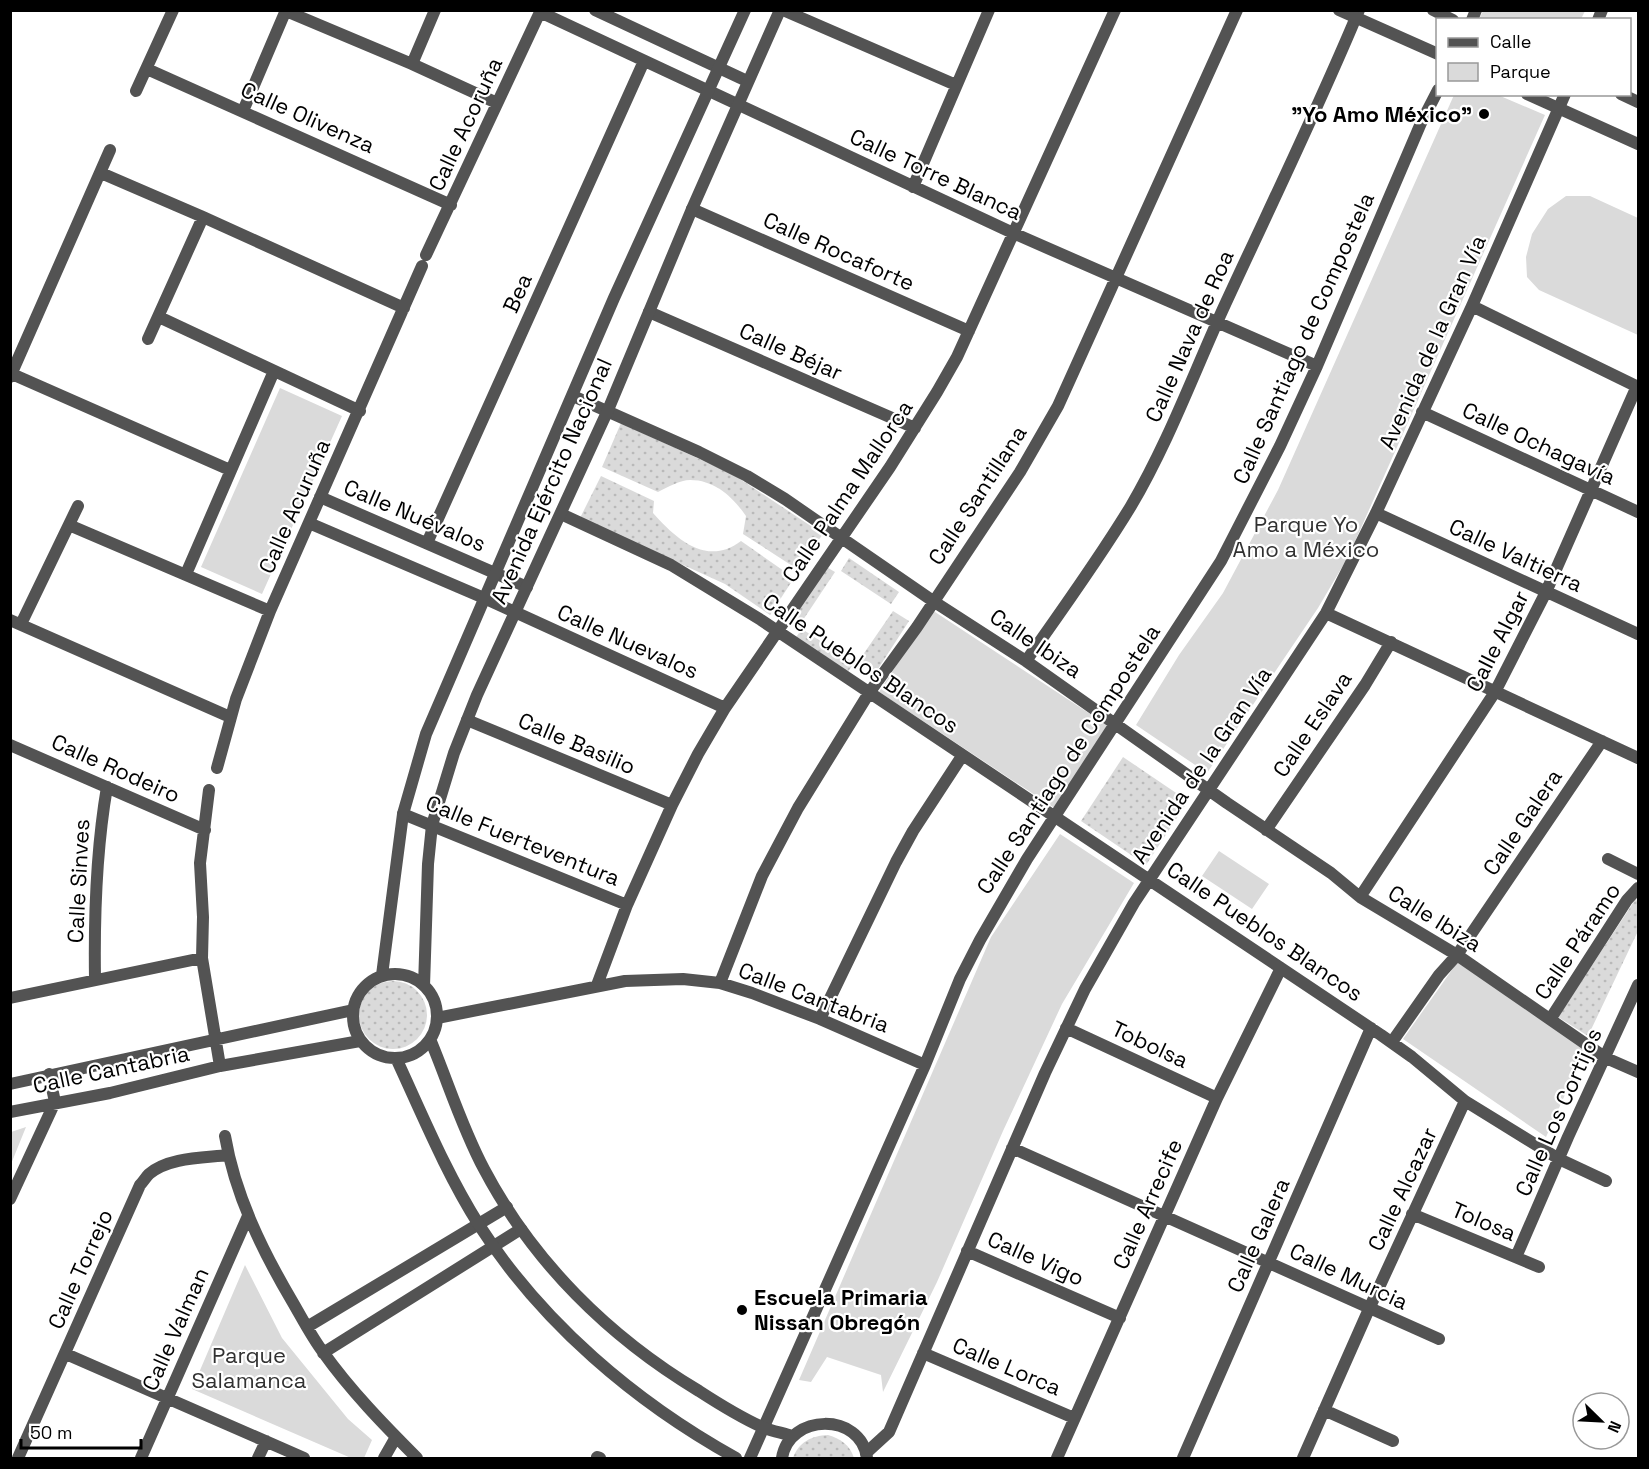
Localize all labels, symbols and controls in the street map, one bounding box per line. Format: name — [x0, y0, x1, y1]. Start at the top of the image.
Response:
legend — [1436, 18, 1631, 96]
text: Calle — [1490, 30, 1531, 53]
street label: Calle Acoruña — [422, 52, 508, 195]
text: Parque — [1490, 60, 1551, 83]
street label: Calle Olivenza — [237, 75, 380, 159]
place label: "Yo Amo México" — [1291, 100, 1472, 128]
marker: "Yo Amo México" — [1477, 107, 1491, 121]
street label: Calle Torre Blanca — [845, 122, 1027, 226]
street label: Calle Santiago de Compostela — [1226, 188, 1380, 488]
street label: Calle Rocaforte — [759, 205, 919, 297]
street label: Avenida de la Gran Vía — [1372, 230, 1492, 453]
street label: Calle Nava de Roa — [1138, 245, 1240, 427]
street label: Bea — [496, 269, 538, 317]
street label: Calle Béjar — [735, 316, 847, 386]
street label: Avenida Ejército Nacional — [484, 354, 618, 608]
street label: Calle Palma Mallorca — [775, 394, 919, 588]
street label: Calle Ochagavía — [1458, 395, 1620, 491]
street label: Calle Santillana — [922, 420, 1033, 570]
street label: Calle Acuruña — [252, 434, 336, 578]
street label: Calle Nuévalos — [340, 472, 490, 558]
park label: Parque Yo Amo a México — [1233, 510, 1379, 563]
street label: Calle Valtierra — [1445, 512, 1588, 598]
street label: Calle Algar — [1459, 586, 1535, 696]
street label: Calle Pueblos Blancos — [758, 587, 964, 739]
street label: Calle Nuevalos — [553, 597, 703, 685]
street label: Calle Ibiza — [985, 602, 1088, 684]
street label: Calle Santiago de Compostela — [970, 619, 1166, 899]
street label: Avenida de la Gran Vía — [1125, 661, 1277, 869]
street label: Calle Eslava — [1266, 665, 1358, 782]
street label: Calle Basilio — [514, 706, 640, 780]
street label: Calle Rodeiro — [47, 727, 185, 809]
street label: Calle Galera — [1476, 763, 1568, 881]
street label: Calle Fuerteventura — [422, 788, 625, 892]
street label: Calle Sinves — [61, 818, 95, 944]
street label: Calle Pueblos Blancos — [1162, 855, 1368, 1007]
street label: Calle Páramo — [1528, 877, 1626, 1005]
street label: Calle Ibiza — [1383, 878, 1487, 958]
street label: Calle Cantabria — [735, 955, 894, 1039]
street label: Tobolsa — [1107, 1014, 1193, 1074]
street label: Calle Los Cortijos — [1508, 1024, 1608, 1200]
street label: Calle Cantabria — [30, 1039, 192, 1099]
street label: Calle Alcazar — [1361, 1123, 1443, 1255]
street label: Calle Arrecife — [1106, 1134, 1188, 1274]
street label: Calle Galera — [1220, 1173, 1296, 1297]
street label: Tolosa — [1447, 1195, 1521, 1247]
street label: Calle Torrejo — [41, 1205, 119, 1333]
street label: Calle Vigo — [983, 1224, 1089, 1292]
street label: Calle Murcia — [1285, 1236, 1413, 1316]
street label: Calle Valman — [135, 1263, 215, 1395]
place label: Escuela Primaria Nissan Obregón — [754, 1283, 928, 1336]
marker: Escuela Primaria Nissan Obregón — [735, 1303, 749, 1317]
street label: Calle Lorca — [948, 1331, 1066, 1402]
park label: Parque Salamanca — [191, 1341, 307, 1394]
north arrow — [1571, 1391, 1631, 1451]
scale bar — [21, 1412, 141, 1450]
text: N — [1602, 1418, 1626, 1436]
text: 50 m — [30, 1421, 72, 1444]

